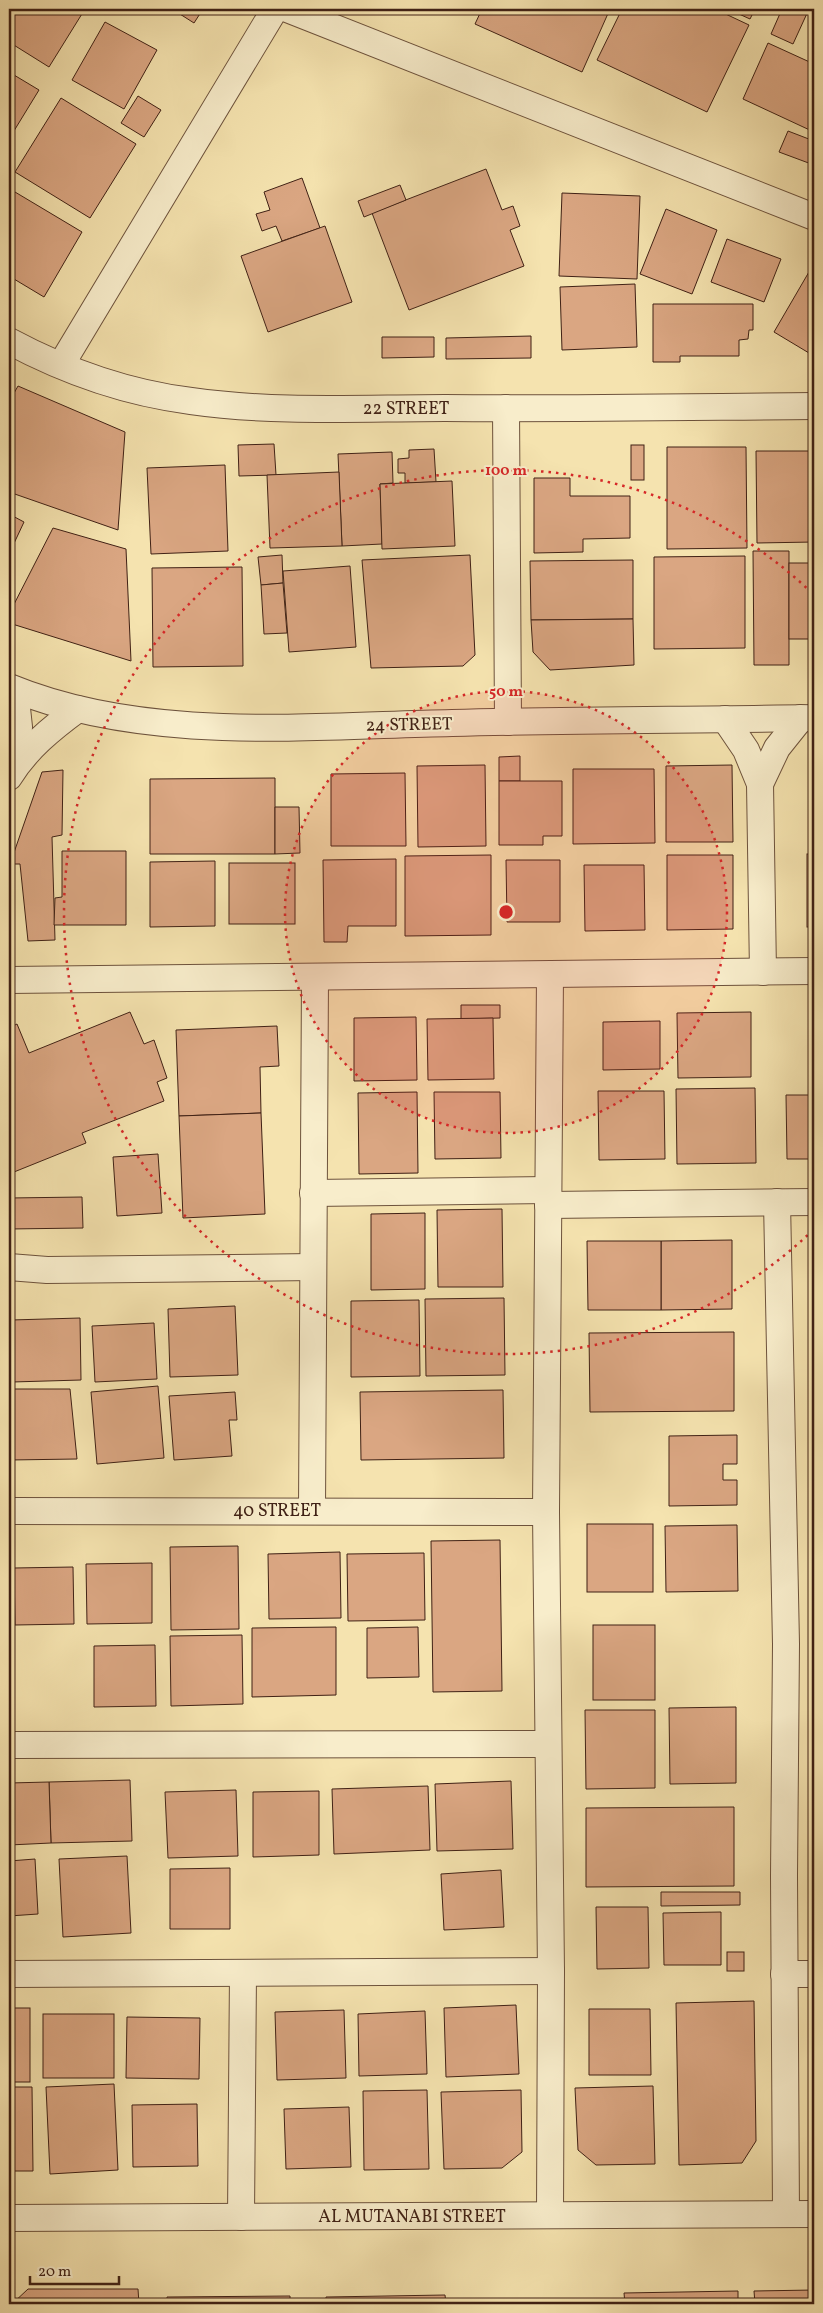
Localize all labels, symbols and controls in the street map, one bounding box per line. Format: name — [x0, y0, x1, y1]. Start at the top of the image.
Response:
street label: 22 STREET — [363, 397, 450, 422]
text: 100 m — [485, 461, 528, 482]
text: 50 m — [489, 682, 523, 703]
street label: 24 STREET — [365, 712, 453, 739]
centre of rings — [497, 903, 515, 921]
street label: 40 STREET — [233, 1499, 322, 1524]
street label: AL MUTANABI STREET — [318, 2205, 506, 2230]
scale bar — [30, 2253, 119, 2285]
text: 20 m — [38, 2262, 71, 2283]

